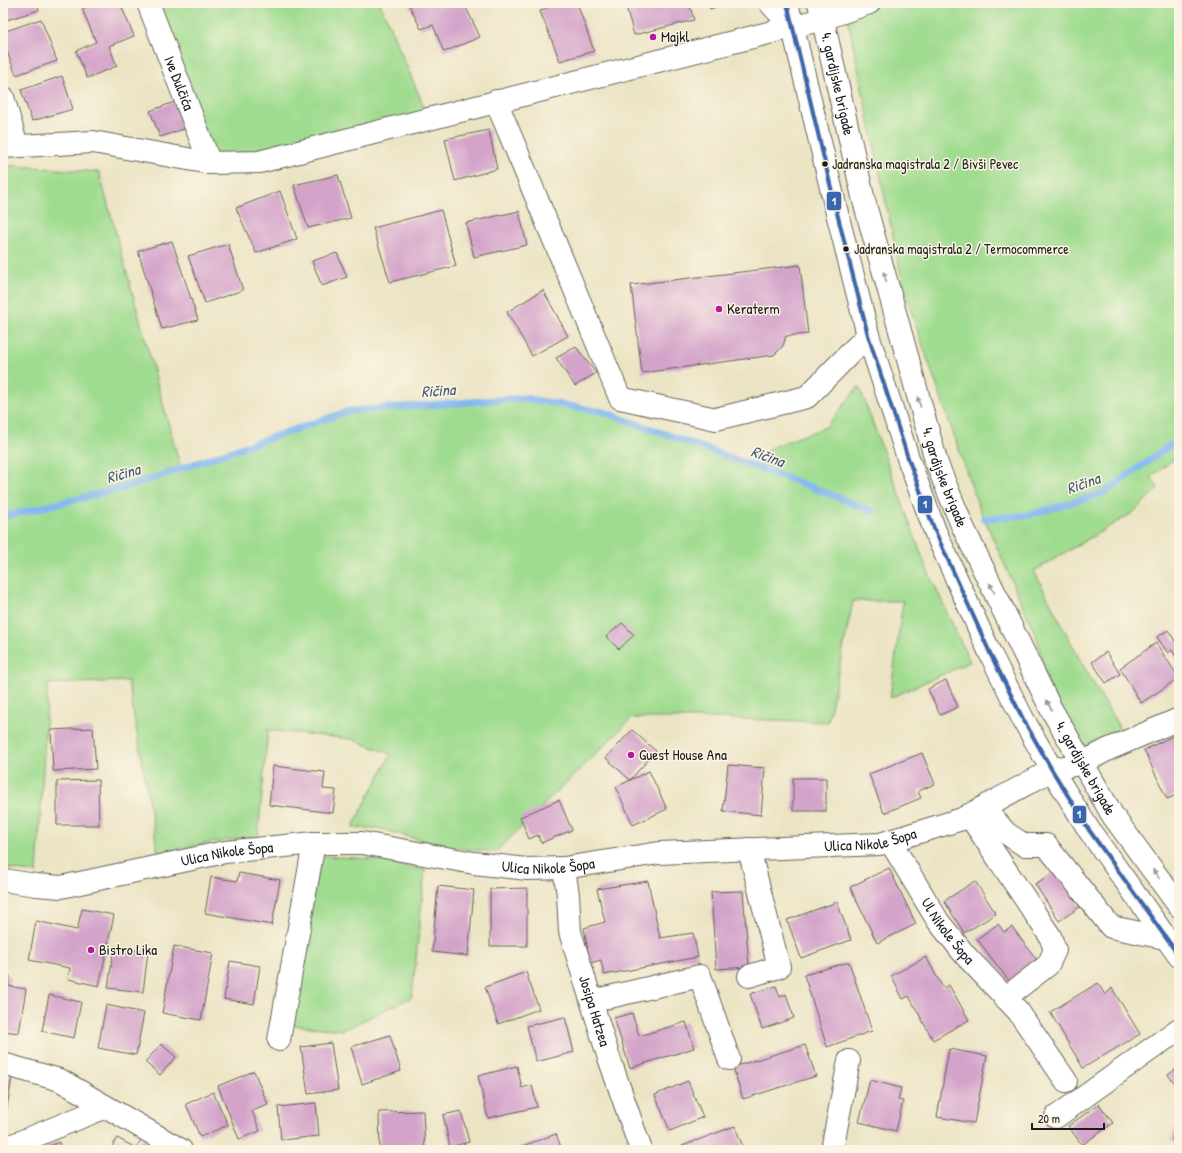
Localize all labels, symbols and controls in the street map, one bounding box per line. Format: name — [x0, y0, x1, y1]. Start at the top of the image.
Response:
place label: Majkl — [661, 26, 690, 47]
street label: 4. gardijske brigade — [816, 30, 860, 137]
marker: Majkl — [648, 32, 658, 42]
street label: Ive Dulčića — [159, 53, 200, 114]
place label: Jadranska magistrala 2 / Bivši Pevec — [832, 154, 1019, 174]
marker: Jadranska magistrala 2 / Bivši Pevec — [820, 159, 830, 169]
line badge: 1 — [826, 191, 842, 211]
text: 1 — [832, 194, 836, 208]
place label: Jadranska magistrala 2 / Termocommerce — [854, 239, 1069, 259]
marker: Jadranska magistrala 2 / Termocommerce — [841, 244, 851, 254]
one-way arrow — [881, 271, 887, 283]
place label: Keraterm — [727, 298, 780, 319]
marker: Keraterm — [714, 304, 724, 314]
water label: Ričina — [420, 378, 458, 402]
one-way arrow — [916, 396, 922, 408]
street label: 4. gardijske brigade — [917, 425, 973, 530]
water label: Ričina — [748, 440, 789, 473]
water label: Ričina — [104, 457, 144, 488]
water label: Ričina — [1063, 466, 1104, 499]
line badge: 1 — [917, 495, 933, 514]
text: 1 — [923, 497, 927, 511]
one-way arrow — [989, 582, 995, 594]
one-way arrow — [1046, 699, 1052, 711]
street label: 4. gardijske brigade — [1051, 718, 1121, 819]
place label: Guest House Ana — [639, 744, 727, 765]
marker: Guest House Ana — [626, 750, 636, 760]
line badge: 1 — [1072, 805, 1087, 824]
text: 1 — [1077, 807, 1081, 821]
street label: Ulica Nikole Šopa — [824, 823, 919, 856]
street label: Ulica Nikole Šopa — [179, 836, 274, 871]
street label: Ulica Nikole Šopa — [501, 852, 596, 879]
one-way arrow — [1152, 869, 1160, 879]
street label: Ul Nikole Šopa — [916, 894, 979, 969]
place label: Bistro Lika — [99, 939, 157, 960]
marker: Bistro Lika — [86, 945, 96, 955]
street label: Josipa Hatzea — [574, 973, 616, 1049]
scale bar — [1032, 1105, 1104, 1131]
text: 20 m — [1038, 1110, 1060, 1127]

